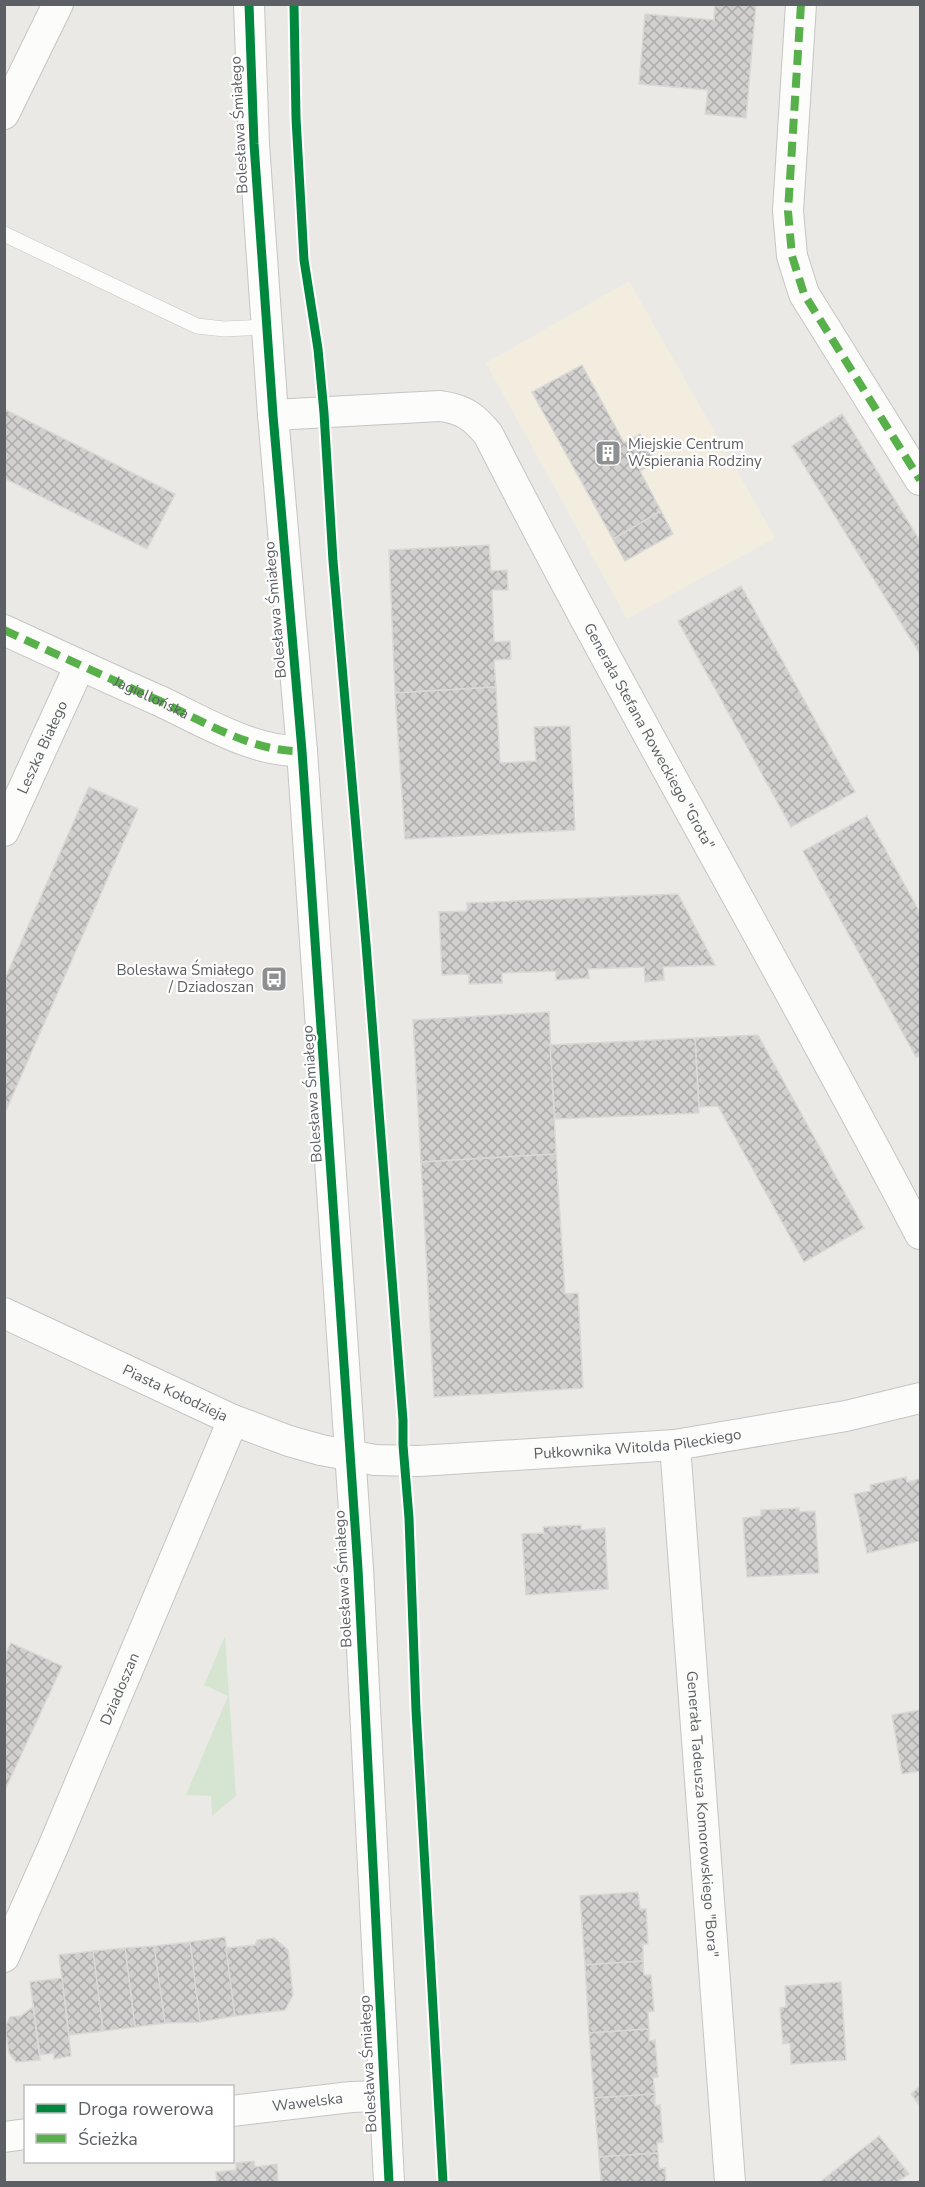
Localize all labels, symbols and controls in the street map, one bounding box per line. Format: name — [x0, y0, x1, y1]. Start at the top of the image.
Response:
street label: Bolesława Śmiałego — [224, 56, 253, 194]
place label: Miejskie Centrum Wspierania Rodziny — [628, 434, 762, 471]
building icon: Miejskie Centrum Wspierania Rodziny — [593, 438, 623, 468]
street label: Bolesława Śmiałego — [258, 541, 291, 680]
street label: Generała Stefana Roweckiego "Grota" — [579, 619, 719, 853]
street label: Jagiellońska — [109, 671, 192, 724]
street label: Leszka Białego — [12, 698, 72, 797]
place label: Bolesława Śmiałego / Dziadoszan — [116, 959, 254, 997]
bus stop icon: Bolesława Śmiałego / Dziadoszan — [259, 964, 289, 994]
street label: Bolesława Śmiałego — [296, 1025, 327, 1163]
street label: Piasta Kołodzieja — [119, 1360, 231, 1426]
street label: Pułkownika Witolda Pileckiego — [533, 1424, 743, 1464]
street label: Bolesława Śmiałego — [328, 1510, 357, 1648]
street label: Dziadoszan — [95, 1649, 144, 1728]
street label: Generała Tadeusza Komorowskiego "Bora" — [682, 1670, 723, 1958]
street label: Bolesława Śmiałego — [353, 1995, 382, 2133]
legend — [24, 2085, 234, 2163]
street label: Wawelska — [271, 2088, 344, 2116]
text: Droga rowerowa — [78, 2097, 214, 2121]
text: Ścieżka — [78, 2127, 138, 2151]

